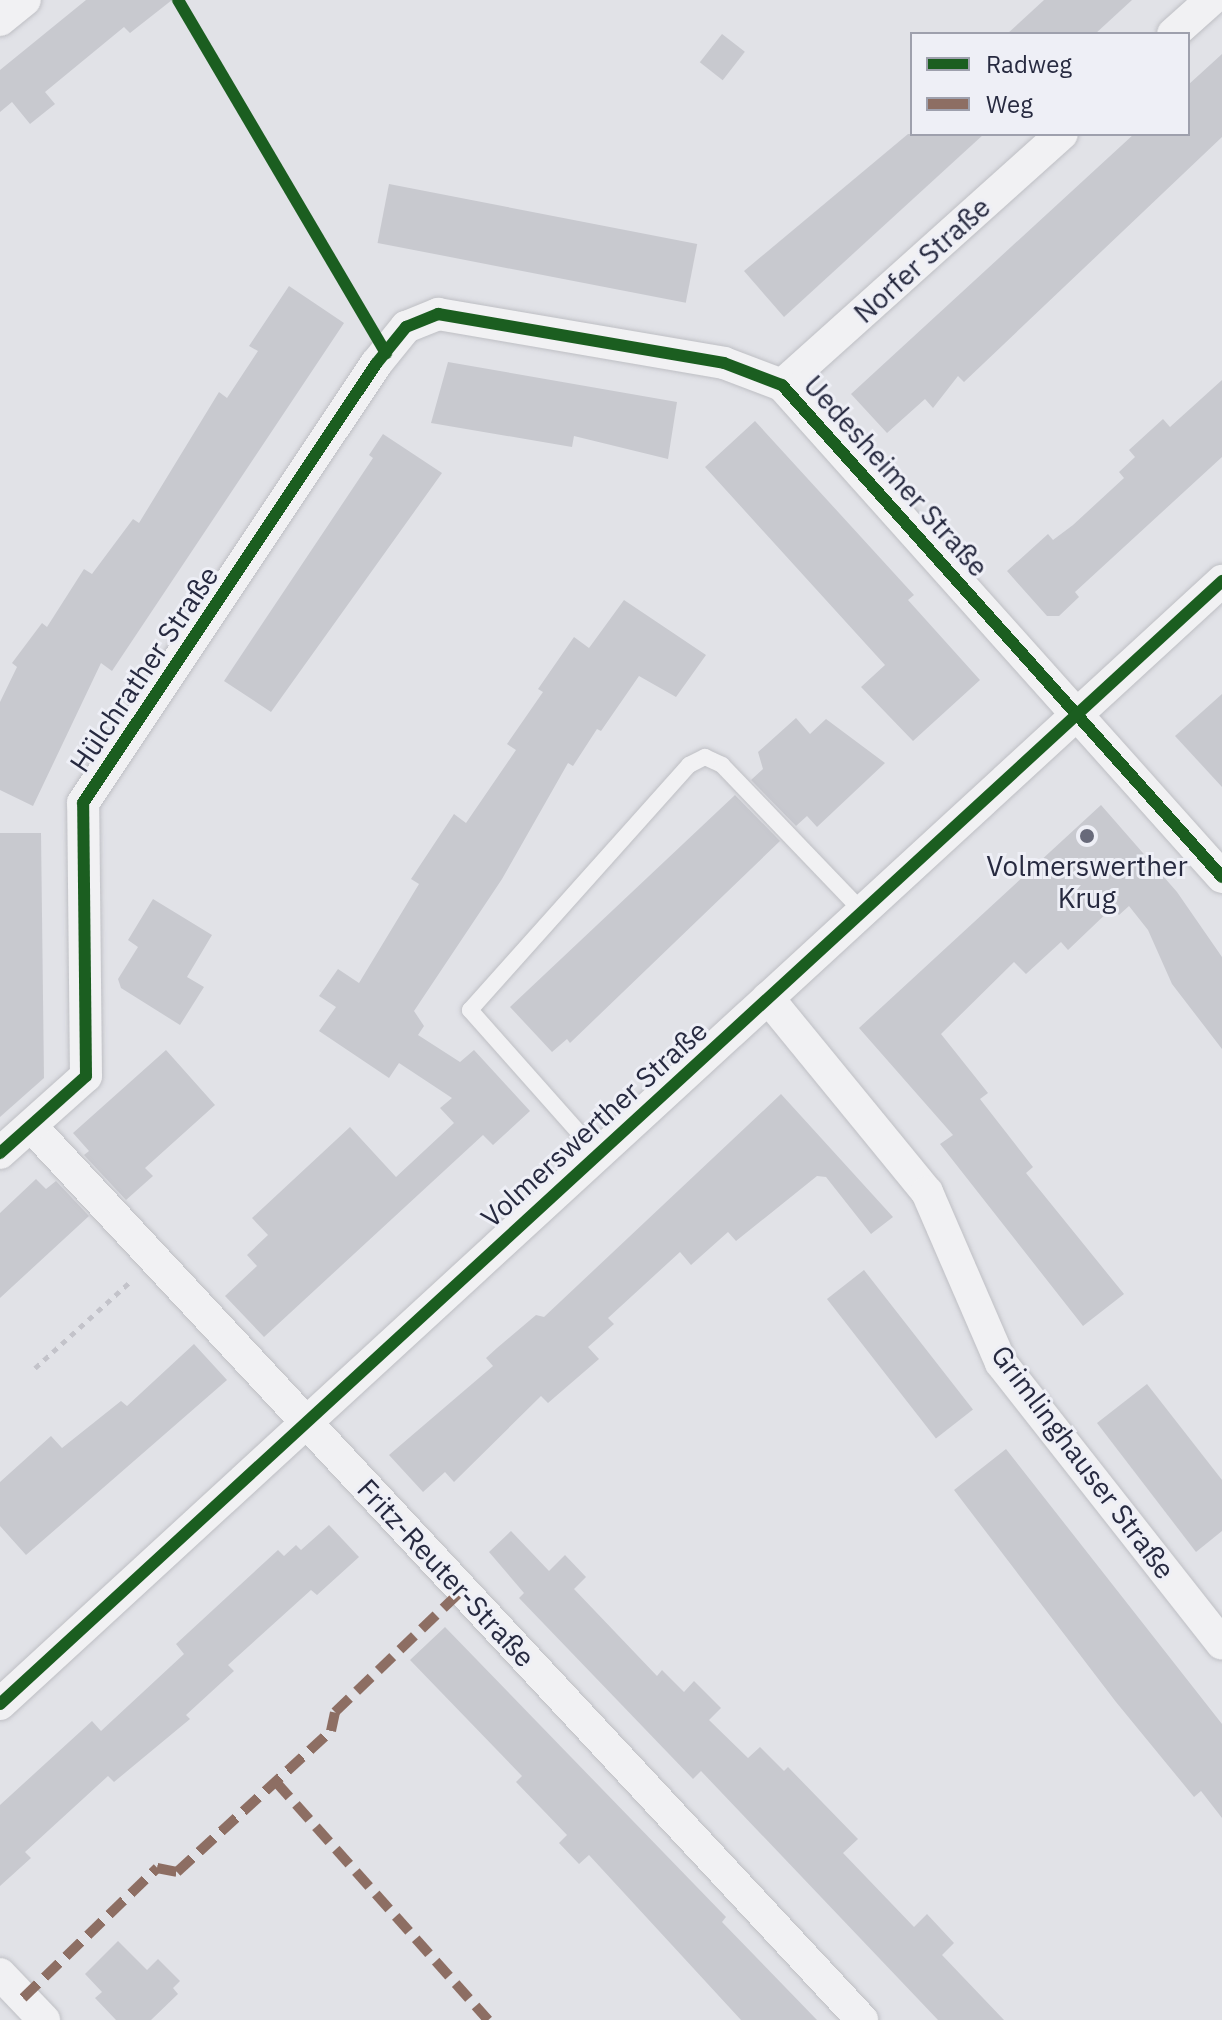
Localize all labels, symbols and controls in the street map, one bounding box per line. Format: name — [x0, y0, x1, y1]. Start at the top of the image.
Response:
legend — [910, 32, 1190, 136]
text: Radweg — [986, 48, 1072, 80]
text: Weg — [986, 88, 1033, 120]
street label: Norfer Straße — [847, 190, 997, 330]
street label: Uedesheimer Straße — [797, 368, 995, 584]
street label: Hülchrather Straße — [63, 560, 225, 778]
marker: Volmerswerther Krug — [1078, 827, 1096, 845]
place label: Volmerswerther Krug — [986, 849, 1188, 915]
street label: Volmerswerther Straße — [474, 1014, 714, 1234]
street label: Grimlinghauser Straße — [984, 1339, 1182, 1585]
street label: Fritz-Reuter-Straße — [350, 1472, 542, 1674]

